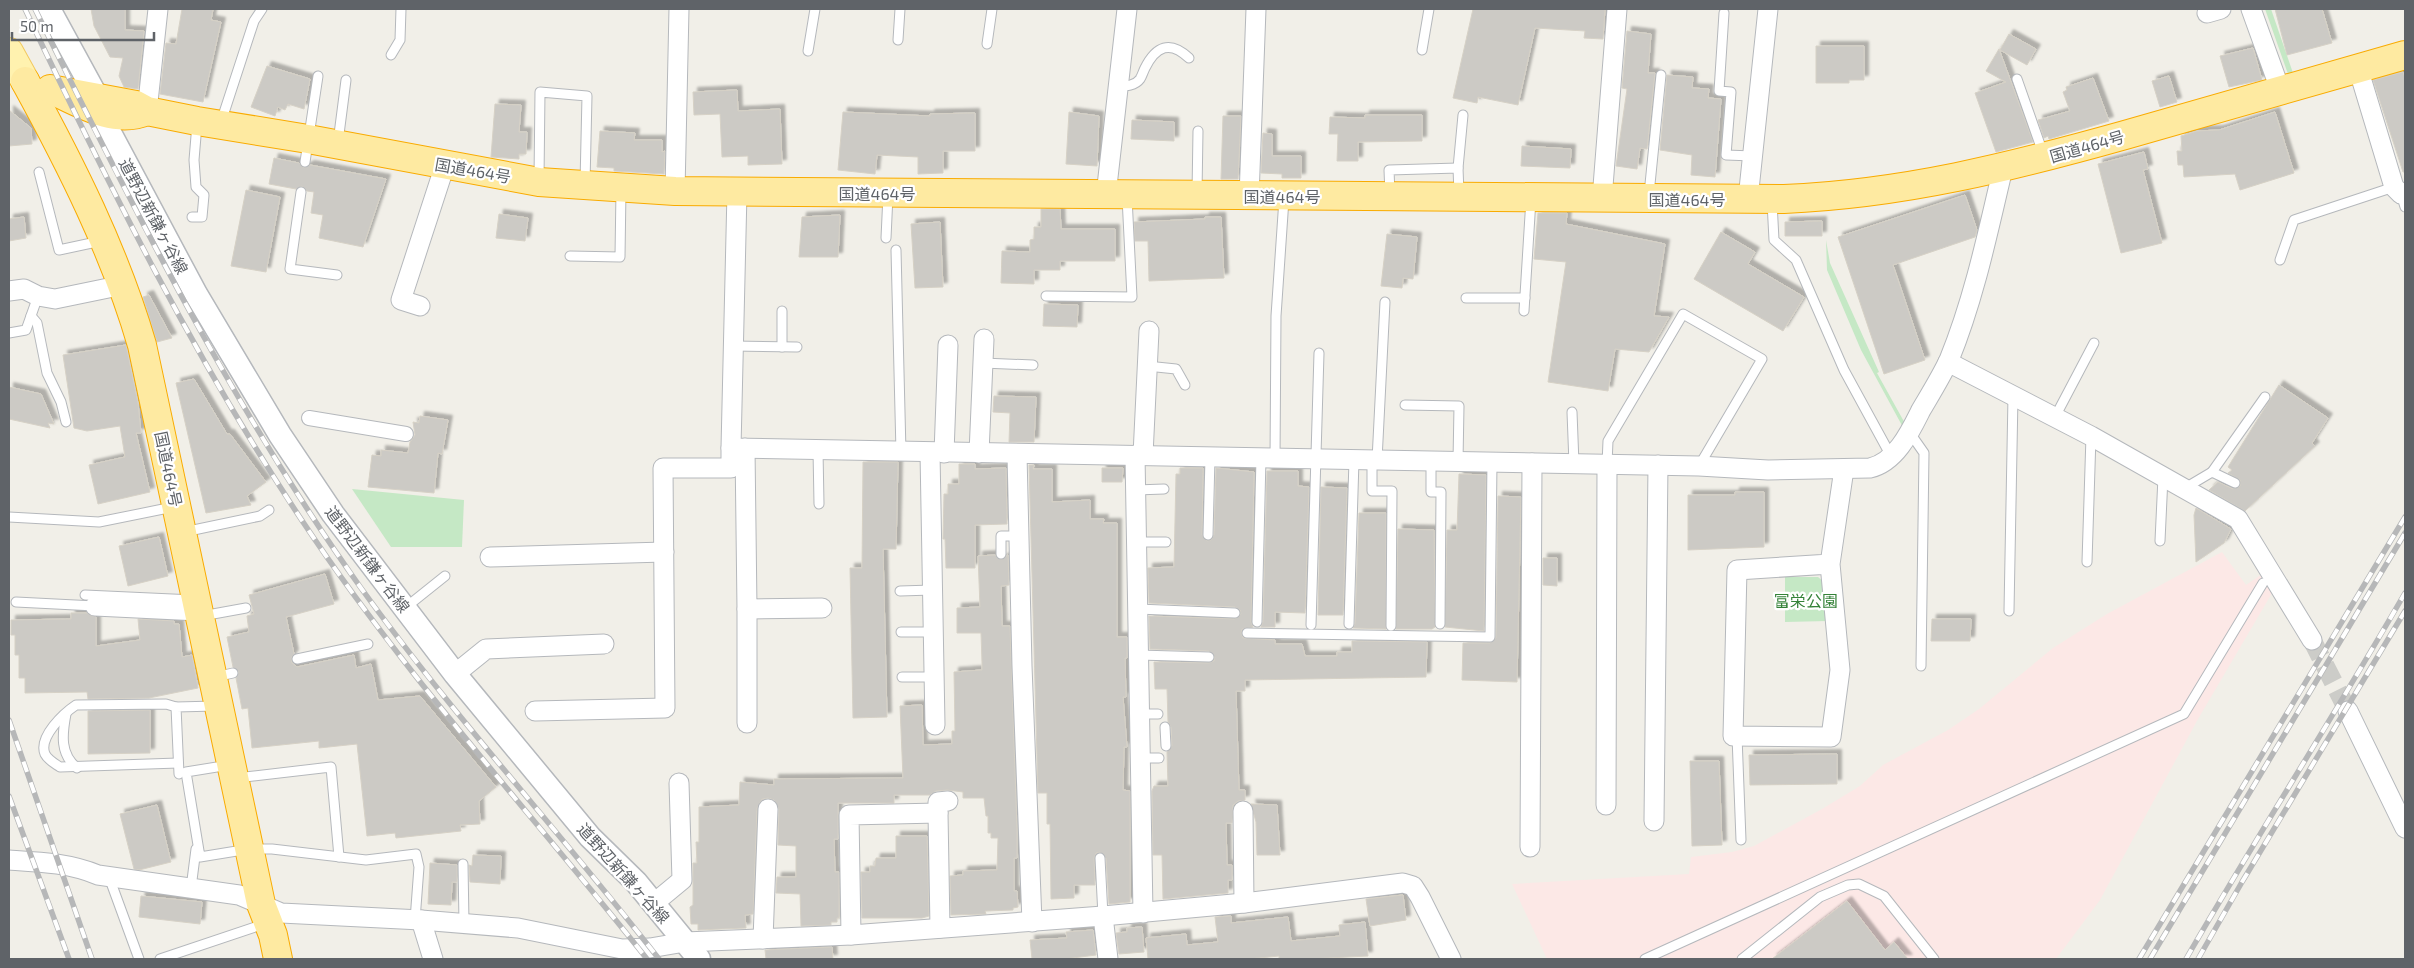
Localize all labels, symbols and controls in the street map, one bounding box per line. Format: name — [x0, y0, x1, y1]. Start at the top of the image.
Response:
scale bar — [12, 10, 155, 42]
text: 50 m — [20, 17, 54, 35]
street label: 国道464号 — [2047, 126, 2127, 166]
street label: 国道464号 — [434, 154, 512, 186]
street label: 道野辺新鎌ヶ谷線 — [116, 155, 192, 277]
street label: 国道464号 — [839, 184, 915, 203]
street label: 国道464号 — [1244, 187, 1320, 206]
street label: 国道464号 — [1649, 190, 1725, 209]
street label: 国道464号 — [152, 429, 186, 509]
street label: 道野辺新鎌ヶ谷線 — [322, 502, 414, 616]
park label: 富栄公園 — [1774, 591, 1838, 610]
street label: 道野辺新鎌ヶ谷線 — [574, 819, 674, 927]

